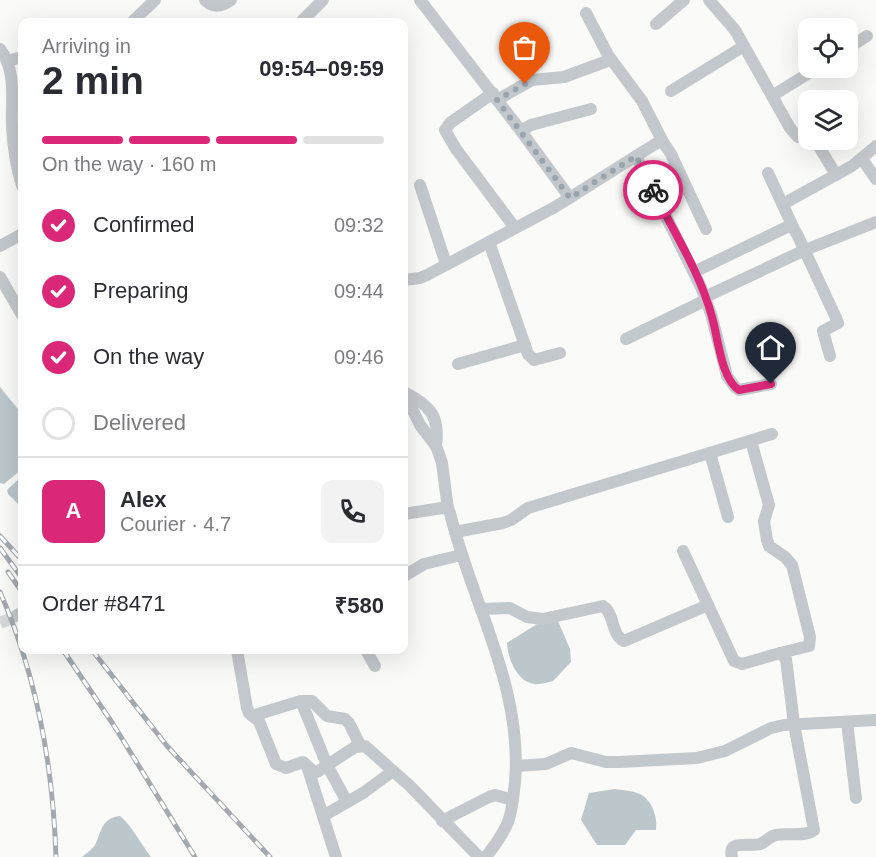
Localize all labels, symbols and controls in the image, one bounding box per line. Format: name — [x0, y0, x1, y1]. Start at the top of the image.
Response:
map controls — [798, 18, 858, 150]
button: locate — [798, 18, 858, 78]
pin — [499, 22, 550, 84]
icon: bag — [508, 31, 541, 64]
text: Arriving in — [42, 35, 131, 57]
text: 09:54–09:59 — [259, 56, 384, 81]
text: 2 min — [42, 59, 144, 102]
button: layers — [798, 90, 858, 150]
text: On the way · 160 m — [42, 153, 217, 175]
courier — [623, 160, 683, 220]
icon: bike — [637, 174, 670, 207]
icon: check — [42, 209, 75, 242]
text: Confirmed — [93, 212, 194, 237]
text: 09:32 — [334, 214, 384, 236]
icon: check — [42, 275, 75, 308]
text: Preparing — [93, 278, 188, 303]
text: 09:44 — [334, 280, 384, 302]
pin — [745, 322, 796, 384]
icon: home — [754, 331, 787, 364]
icon: check — [42, 341, 75, 374]
text: On the way — [93, 344, 204, 369]
text: 09:46 — [334, 346, 384, 368]
text: Delivered — [93, 410, 186, 435]
button: phone — [321, 480, 384, 543]
text: Alex — [120, 487, 166, 512]
text: A — [66, 498, 81, 523]
text: Courier · 4.7 — [120, 513, 231, 535]
text: Order #8471 — [42, 591, 166, 616]
text: ₹580 — [335, 593, 384, 618]

